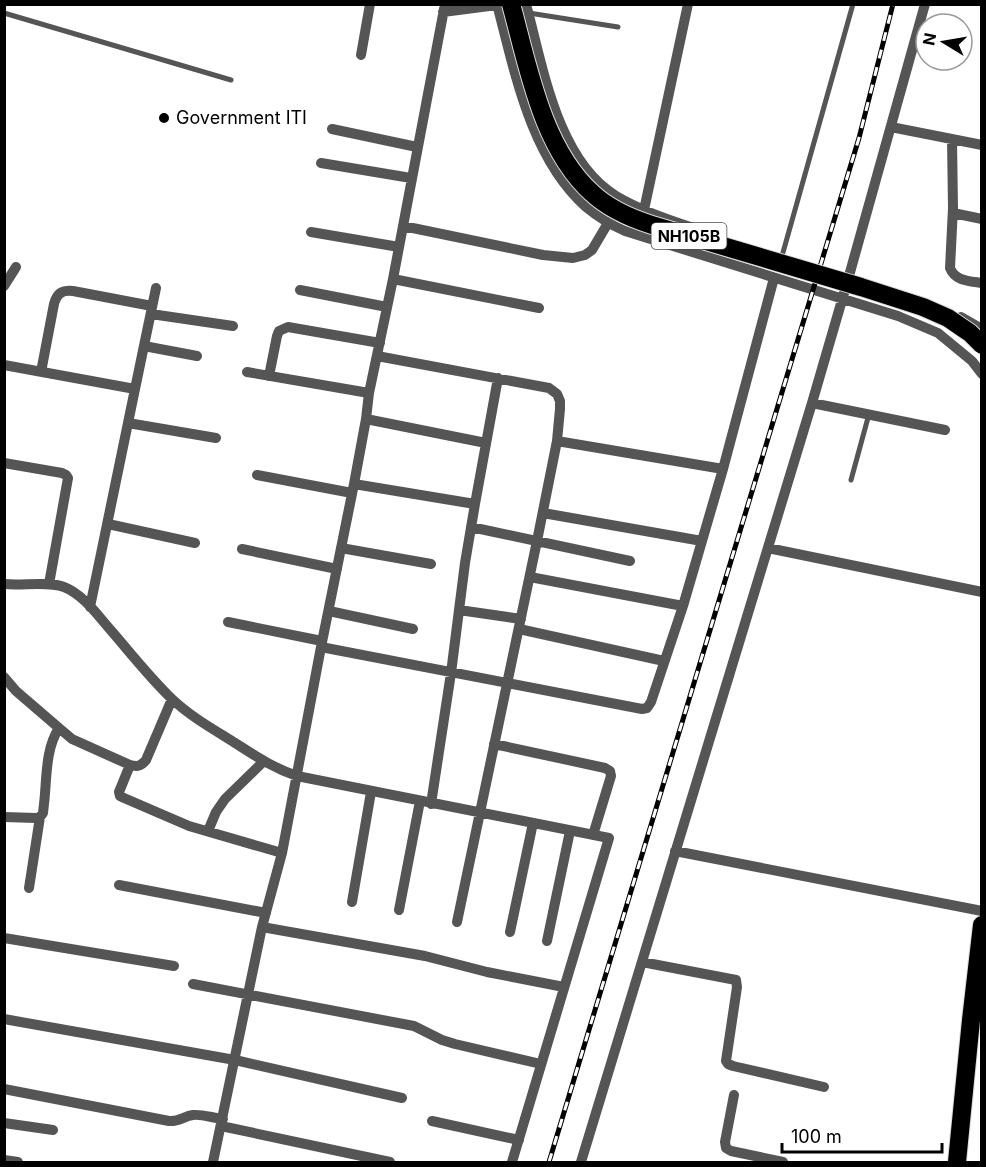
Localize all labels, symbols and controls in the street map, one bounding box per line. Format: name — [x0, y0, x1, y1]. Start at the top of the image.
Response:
north arrow — [914, 12, 974, 72]
text: N — [918, 31, 940, 47]
place label: Government ITI — [176, 107, 307, 128]
marker: Government ITI — [157, 111, 171, 125]
road number: NH105B — [652, 223, 726, 249]
scale bar — [782, 1116, 942, 1154]
text: 100 m — [791, 1126, 842, 1147]

